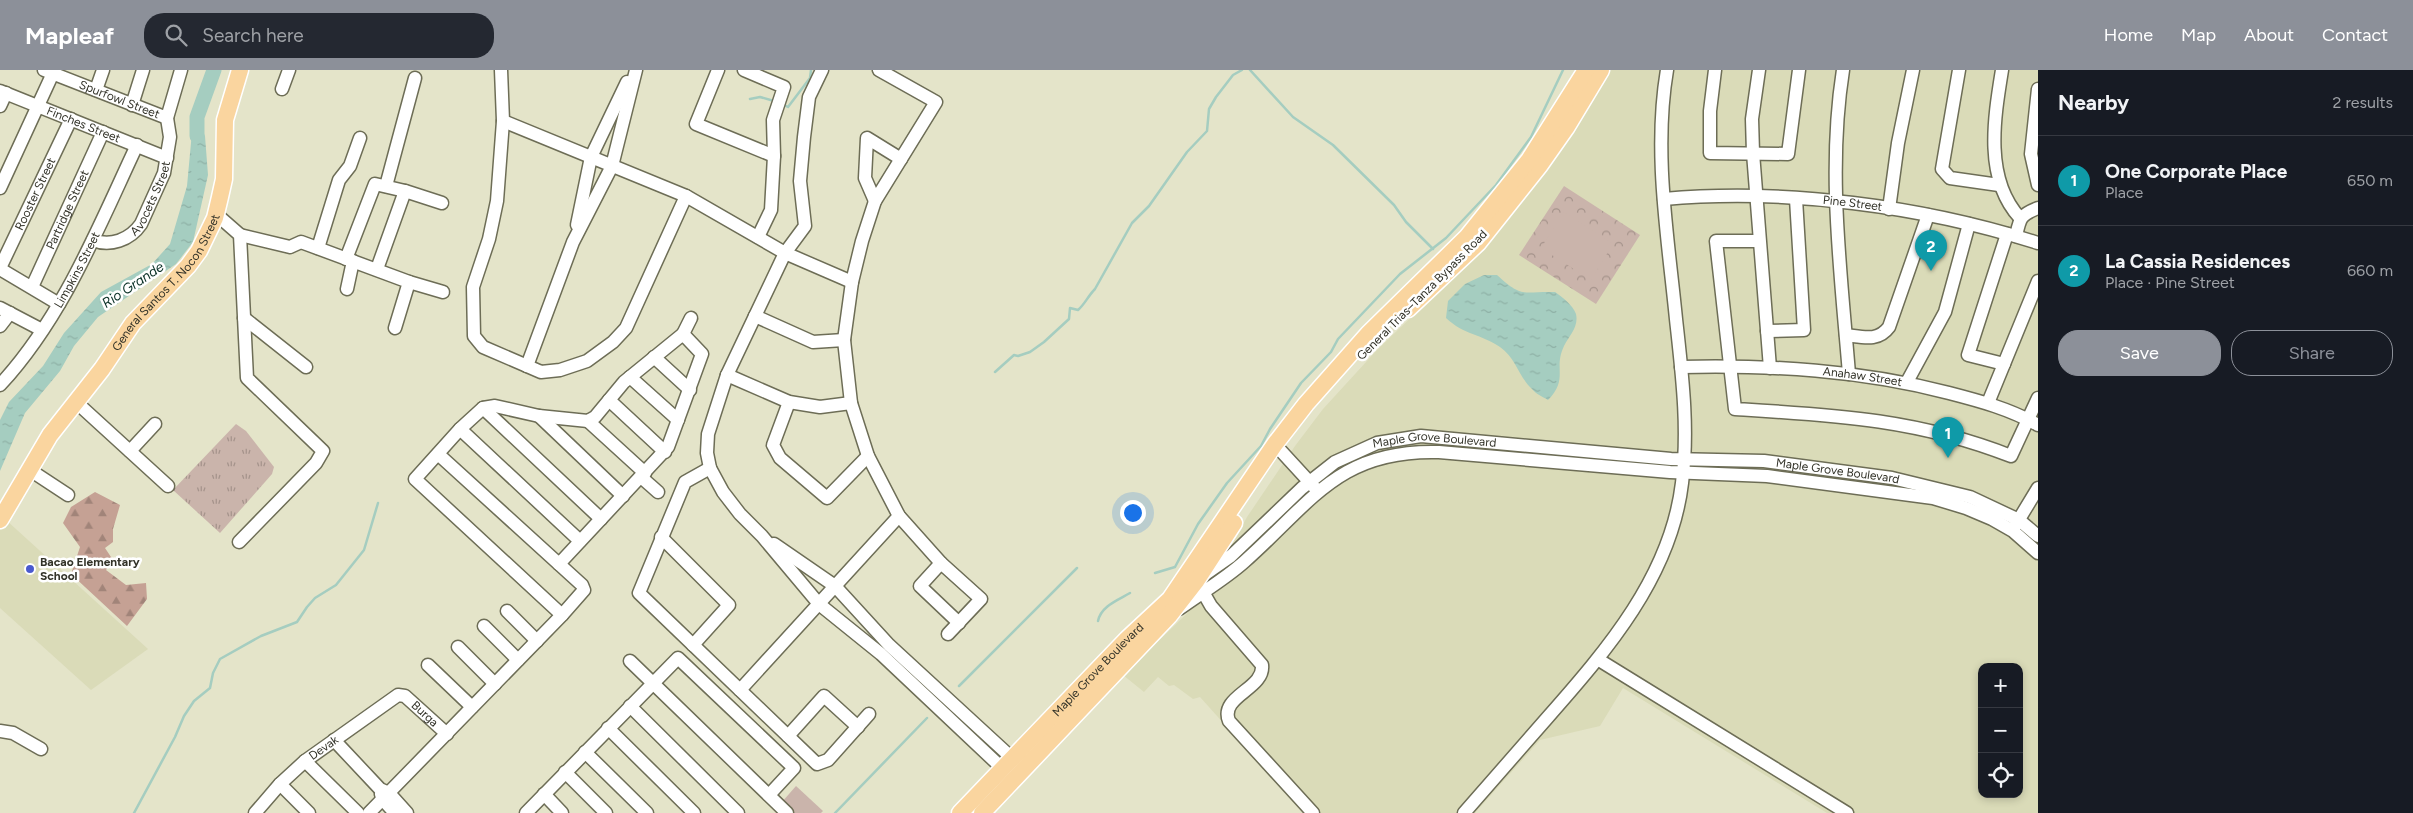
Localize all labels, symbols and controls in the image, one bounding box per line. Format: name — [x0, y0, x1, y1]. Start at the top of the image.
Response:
search box — [144, 13, 494, 58]
text: Mapleaf — [25, 21, 114, 50]
icon: search — [162, 21, 190, 49]
text: Search here — [202, 24, 304, 47]
text: Home — [2104, 24, 2153, 46]
text: Map — [2181, 24, 2216, 46]
text: About — [2244, 24, 2294, 46]
text: Contact — [2322, 24, 2388, 46]
street label: Spurfowl Street — [77, 77, 162, 122]
text: Nearby — [2058, 90, 2129, 115]
text: 2 results — [2333, 93, 2393, 112]
street label: Finches Street — [45, 103, 123, 146]
street label: Rooster Street — [12, 155, 59, 233]
street label: Avocets Street — [127, 160, 173, 239]
text: One Corporate Place — [2105, 160, 2287, 183]
street label: Partridge Street — [43, 167, 92, 252]
text: 1 — [2071, 171, 2077, 190]
text: 650 m — [2347, 171, 2393, 190]
text: Place — [2105, 183, 2143, 202]
street label: Pine Street — [1822, 193, 1884, 214]
street label: General Santos T. Nocon Street — [109, 213, 223, 354]
street label: General Trias–Tanza Bypass Road — [1354, 227, 1490, 363]
street label: Limpkins Street — [51, 229, 103, 310]
pin: 2 — [1915, 230, 1947, 271]
text: La Cassia Residences — [2105, 250, 2290, 273]
water label: Rio Grande — [99, 258, 167, 312]
text: 2 — [2069, 261, 2079, 280]
text: 660 m — [2347, 261, 2393, 280]
text: Place · Pine Street — [2105, 273, 2235, 292]
button: Save — [2058, 330, 2221, 376]
button: Share — [2231, 330, 2393, 376]
street label: Anahaw Street — [1822, 364, 1904, 389]
pin: 1 — [1932, 417, 1964, 458]
street label: Maple Grove Boulevard — [1372, 429, 1497, 451]
street label: Maple Grove Boulevard — [1775, 456, 1901, 487]
your location — [1120, 500, 1146, 526]
place label: Bacao Elementary School — [40, 555, 140, 583]
marker: Bacao Elementary School — [24, 563, 36, 575]
street label: Maple Grove Boulevard — [1050, 620, 1147, 719]
map controls — [1978, 663, 2023, 798]
button: + — [1978, 663, 2023, 708]
street label: Burga — [408, 698, 441, 730]
button: − — [1978, 708, 2023, 753]
street label: Devak — [306, 733, 341, 763]
button: locate — [1978, 753, 2023, 798]

